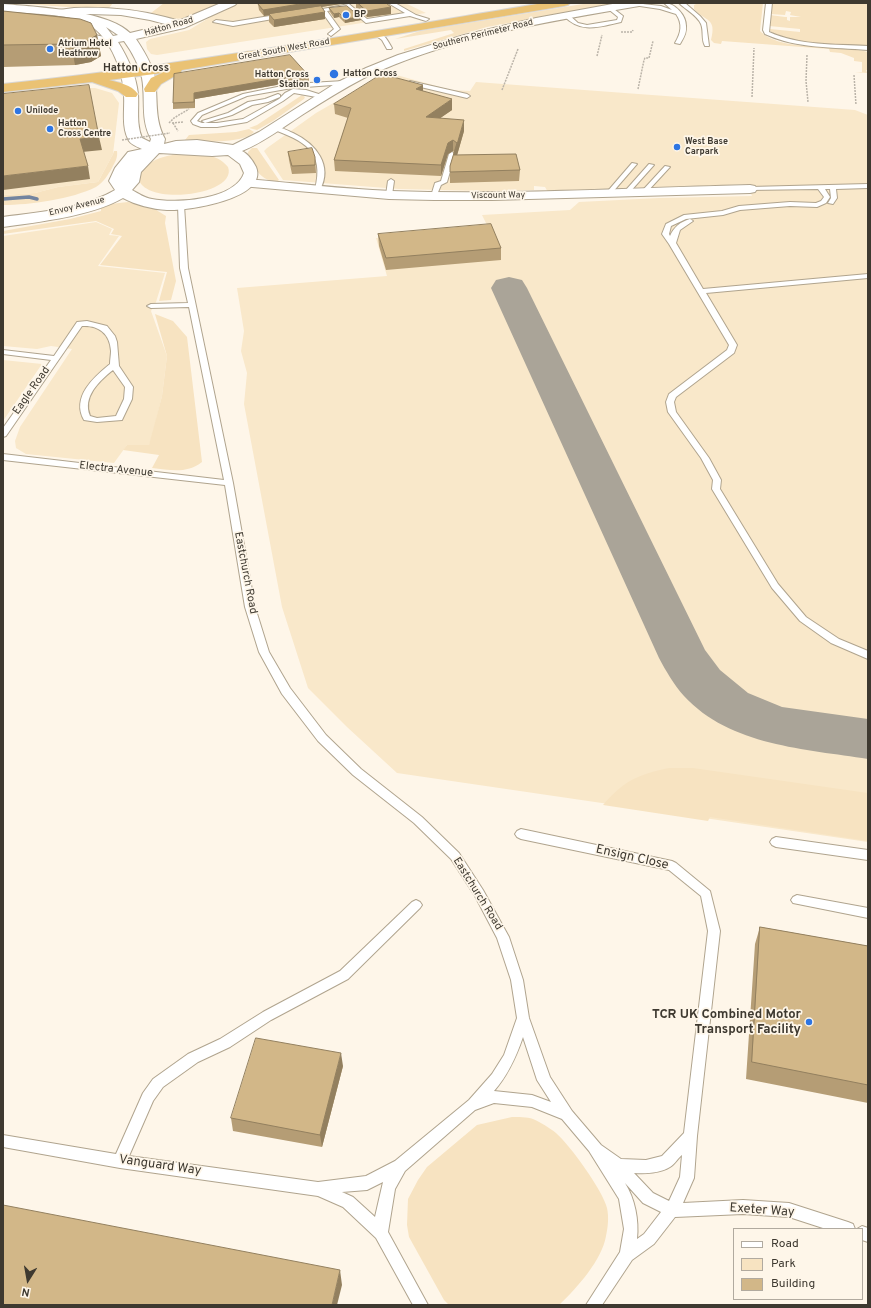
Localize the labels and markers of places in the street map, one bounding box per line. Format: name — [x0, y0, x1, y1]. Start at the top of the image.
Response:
marker: BP — [341, 10, 351, 20]
place label: BP — [354, 10, 366, 20]
place label: Atrium Hotel Heathrow — [58, 39, 112, 60]
marker: Atrium Hotel Heathrow — [45, 44, 55, 54]
marker: Hatton Cross — [328, 68, 340, 80]
place label: Hatton Cross — [343, 69, 397, 79]
place label: Hatton Cross Station — [255, 70, 309, 91]
marker: Hatton Cross Station — [312, 75, 322, 85]
marker: Unilode — [13, 106, 23, 116]
place label: Unilode — [26, 106, 58, 116]
place label: Hatton Cross Centre — [58, 119, 111, 140]
marker: Hatton Cross Centre — [45, 124, 55, 134]
place label: West Base Carpark — [685, 137, 728, 158]
marker: West Base Carpark — [672, 142, 682, 152]
place label: TCR UK Combined Motor Transport Facility — [652, 1007, 801, 1038]
marker: TCR UK Combined Motor Transport Facility — [804, 1017, 814, 1027]

